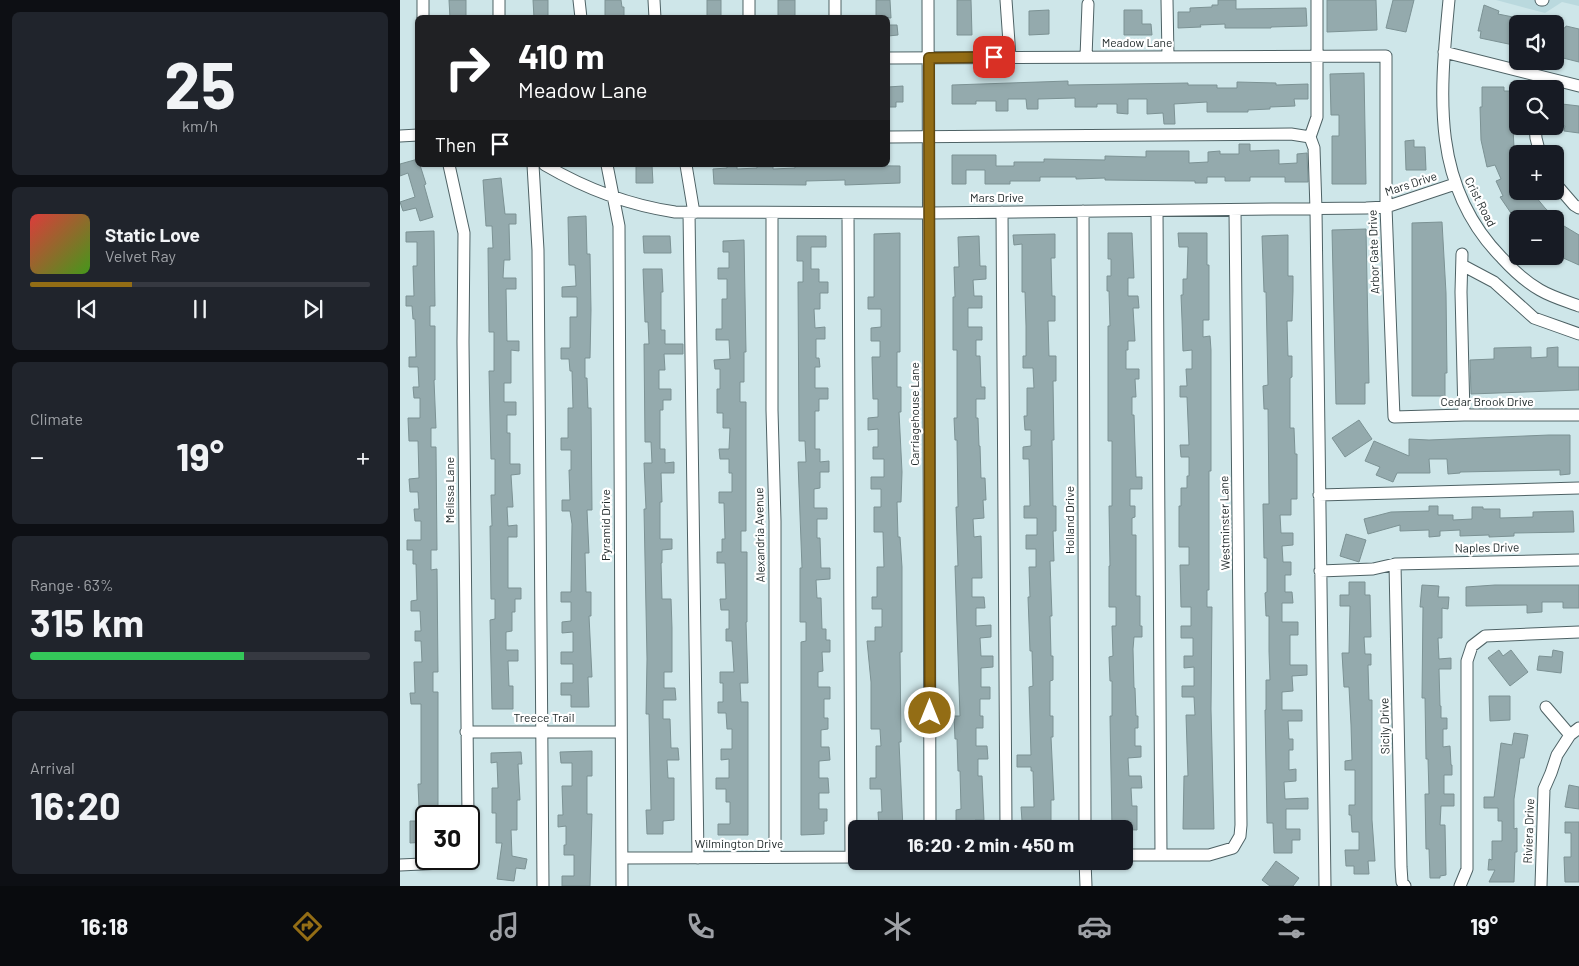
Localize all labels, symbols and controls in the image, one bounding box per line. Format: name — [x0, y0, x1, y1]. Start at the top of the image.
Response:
map controls — [1509, 15, 1564, 265]
button: sound — [1509, 15, 1564, 70]
text: 410 m — [518, 34, 604, 76]
icon: right — [435, 35, 500, 100]
street label: Meadow Lane — [1102, 35, 1172, 49]
pin — [973, 36, 1015, 78]
icon: arrive — [980, 43, 1008, 71]
text: 25 — [164, 44, 236, 122]
text: Meadow Lane — [518, 76, 648, 102]
button: search — [1509, 80, 1564, 135]
text: km/h — [182, 116, 218, 135]
icon: arrive — [486, 130, 514, 158]
text: Then — [435, 133, 476, 156]
button: + — [1509, 145, 1564, 200]
street label: Mars Drive — [1383, 168, 1439, 198]
street label: Crist Road — [1462, 174, 1499, 229]
street label: Mars Drive — [970, 190, 1024, 204]
street label: Arbor Gate Drive — [1365, 210, 1381, 295]
button: − — [1509, 210, 1564, 265]
text: Static Love — [105, 223, 200, 246]
text: Velvet Ray — [105, 246, 176, 265]
icon: previous — [73, 295, 101, 323]
icon: pause — [186, 295, 214, 323]
icon: next — [299, 295, 327, 323]
street label: Carriagehouse Lane — [907, 362, 921, 466]
street label: Cedar Brook Drive — [1440, 394, 1534, 408]
text: Climate — [30, 409, 83, 428]
text: 19° — [176, 433, 224, 479]
text: − — [30, 439, 44, 473]
text: + — [356, 439, 370, 473]
street label: Melissa Lane — [442, 457, 456, 523]
street label: Westminster Lane — [1216, 476, 1232, 570]
street label: Holland Drive — [1062, 486, 1076, 554]
street label: Alexandria Avenue — [751, 487, 767, 583]
street label: Pyramid Drive — [598, 489, 612, 561]
street label: Naples Drive — [1454, 539, 1520, 555]
text: Range · 63% — [30, 575, 114, 594]
text: 315 km — [30, 599, 144, 645]
position arrow — [903, 686, 955, 738]
street label: Sicily Drive — [1377, 698, 1391, 755]
street label: Treece Trail — [514, 710, 574, 724]
text: Arrival — [30, 758, 75, 777]
text: 16:20 — [30, 782, 121, 828]
street label: Riviera Drive — [1520, 798, 1536, 864]
speed limit sign: 30 — [415, 805, 480, 870]
text: 16:20 · 2 min · 450 m — [907, 833, 1074, 856]
street label: Wilmington Drive — [695, 836, 783, 850]
icon: directions — [290, 909, 325, 944]
icon: music — [487, 909, 522, 944]
icon: phone — [683, 909, 718, 944]
icon: climate — [880, 909, 915, 944]
icon: car — [1077, 909, 1112, 944]
icon: filters — [1274, 909, 1309, 944]
text: 16:18 — [81, 913, 128, 939]
text: 19° — [1470, 913, 1498, 939]

